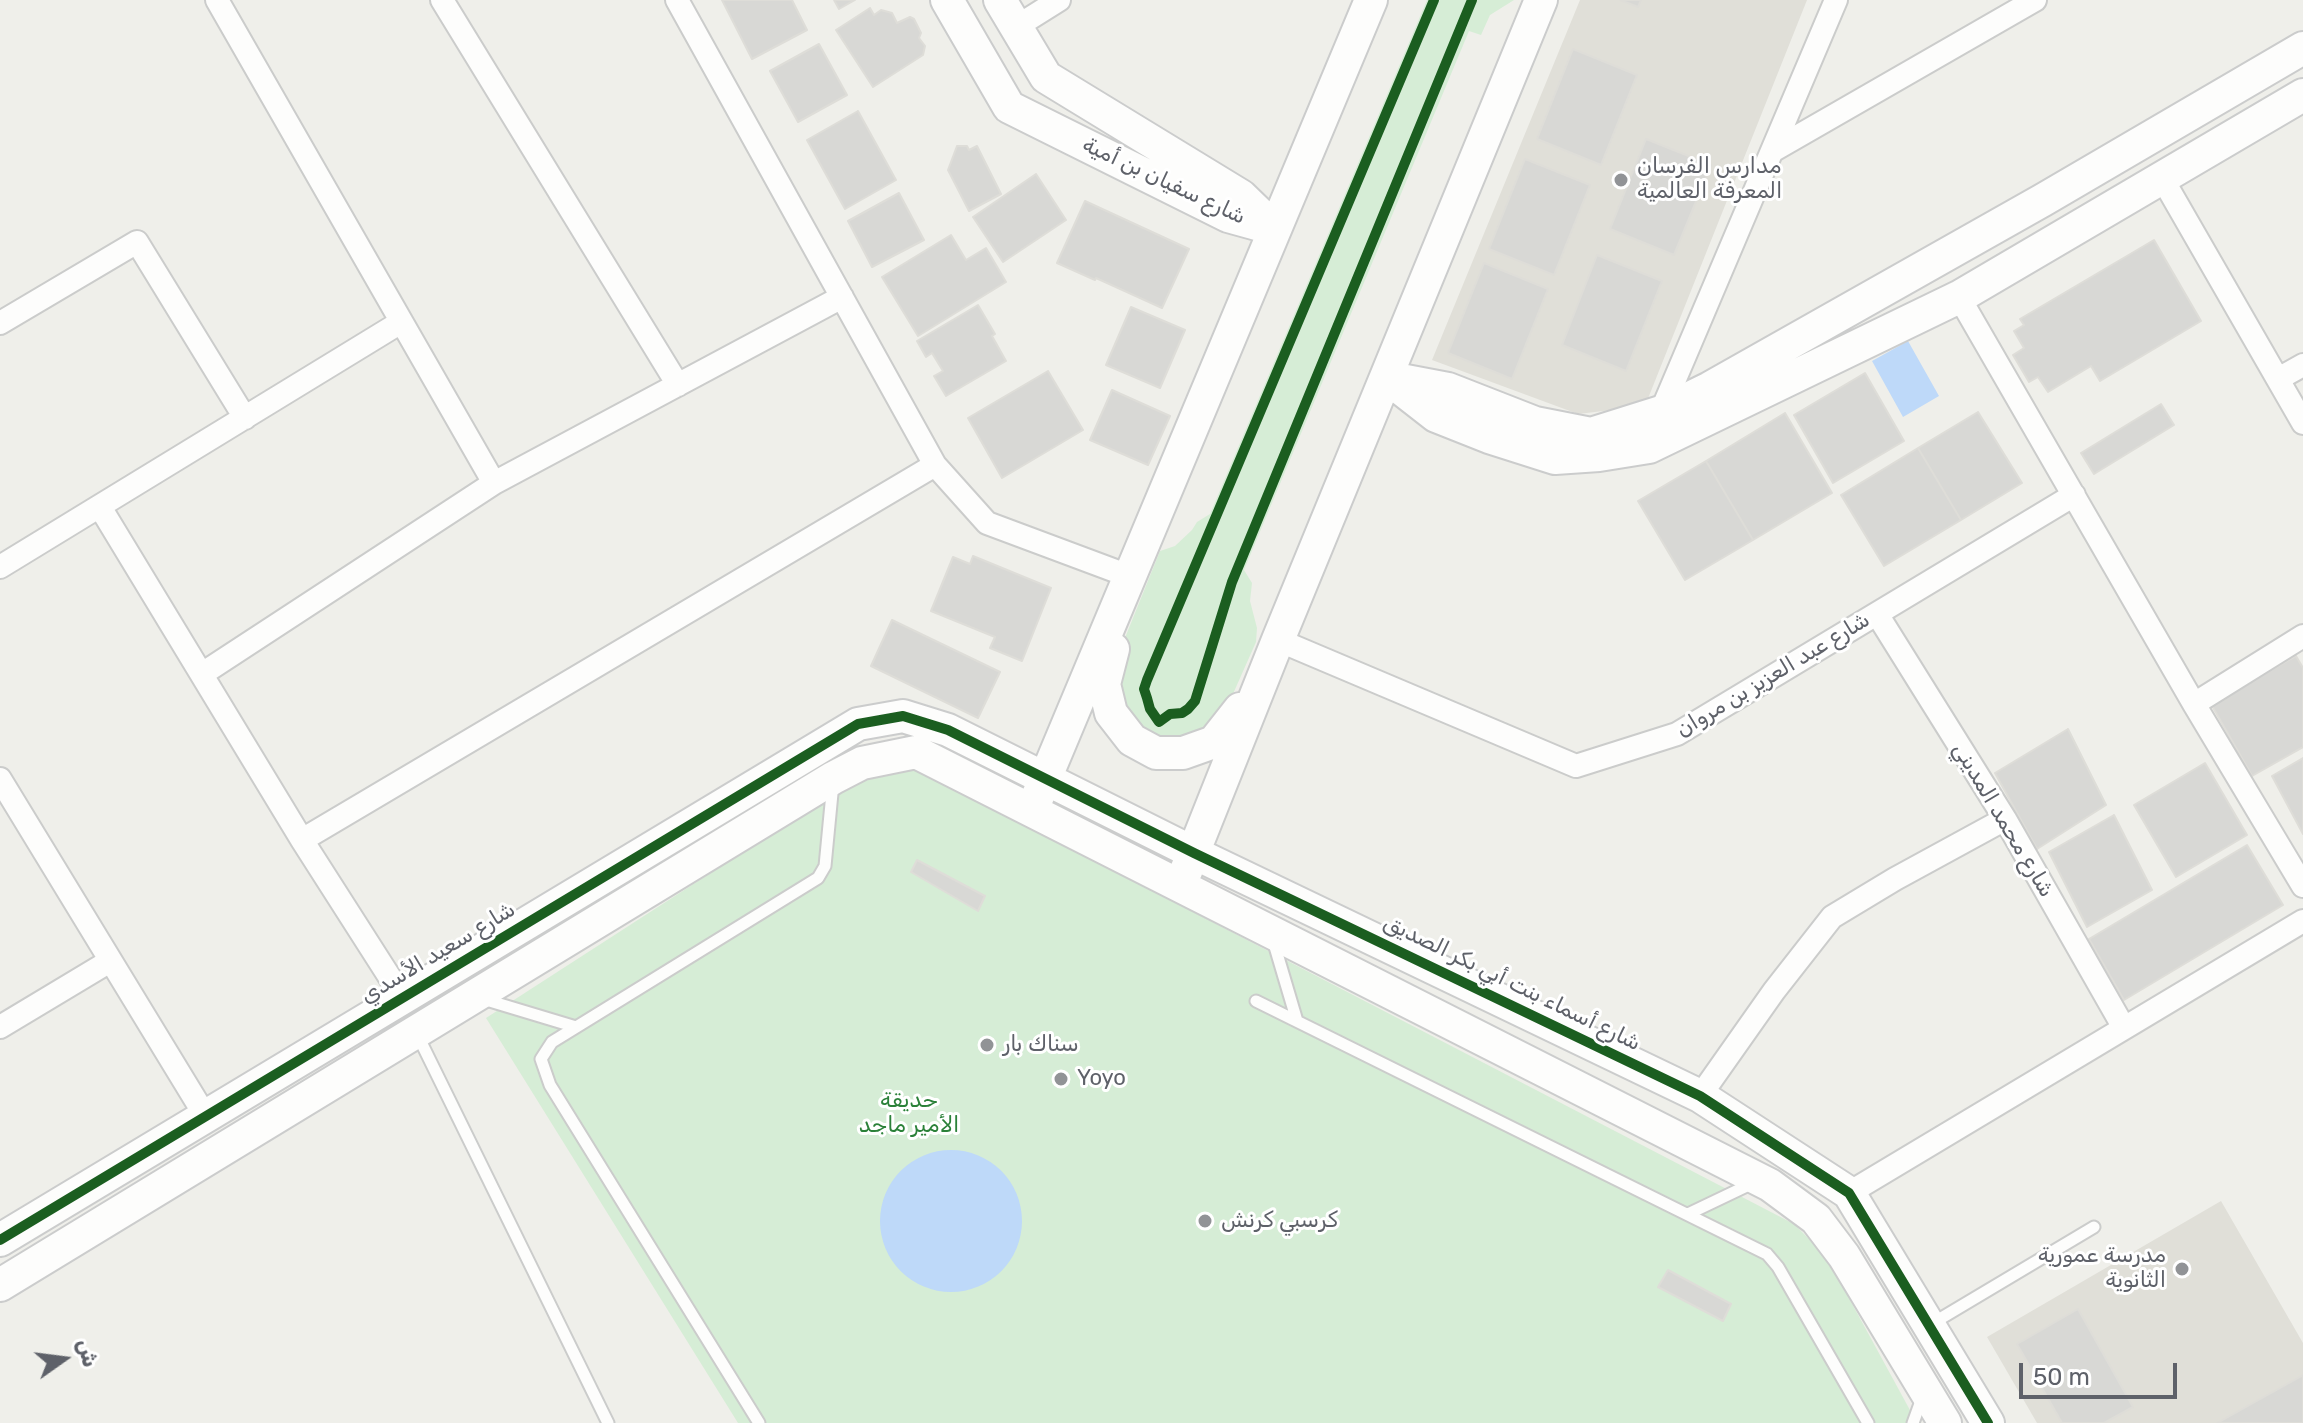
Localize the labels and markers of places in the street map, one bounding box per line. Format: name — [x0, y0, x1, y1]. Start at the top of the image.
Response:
place label: مدارس الفرسان المعرفة العالمية — [1637, 154, 1782, 206]
marker: مدارس الفرسان المعرفة العالمية — [1612, 171, 1630, 189]
place label: سناك بار — [1003, 1032, 1079, 1058]
marker: سناك بار — [978, 1036, 996, 1054]
place label: Yoyo — [1077, 1066, 1126, 1092]
marker: Yoyo — [1052, 1070, 1070, 1088]
place label: كرسبي كرنش — [1221, 1208, 1338, 1234]
marker: كرسبي كرنش — [1196, 1212, 1214, 1230]
place label: مدرسة عمورية الثانوية — [2038, 1243, 2166, 1294]
marker: مدرسة عمورية الثانوية — [2173, 1260, 2191, 1278]

